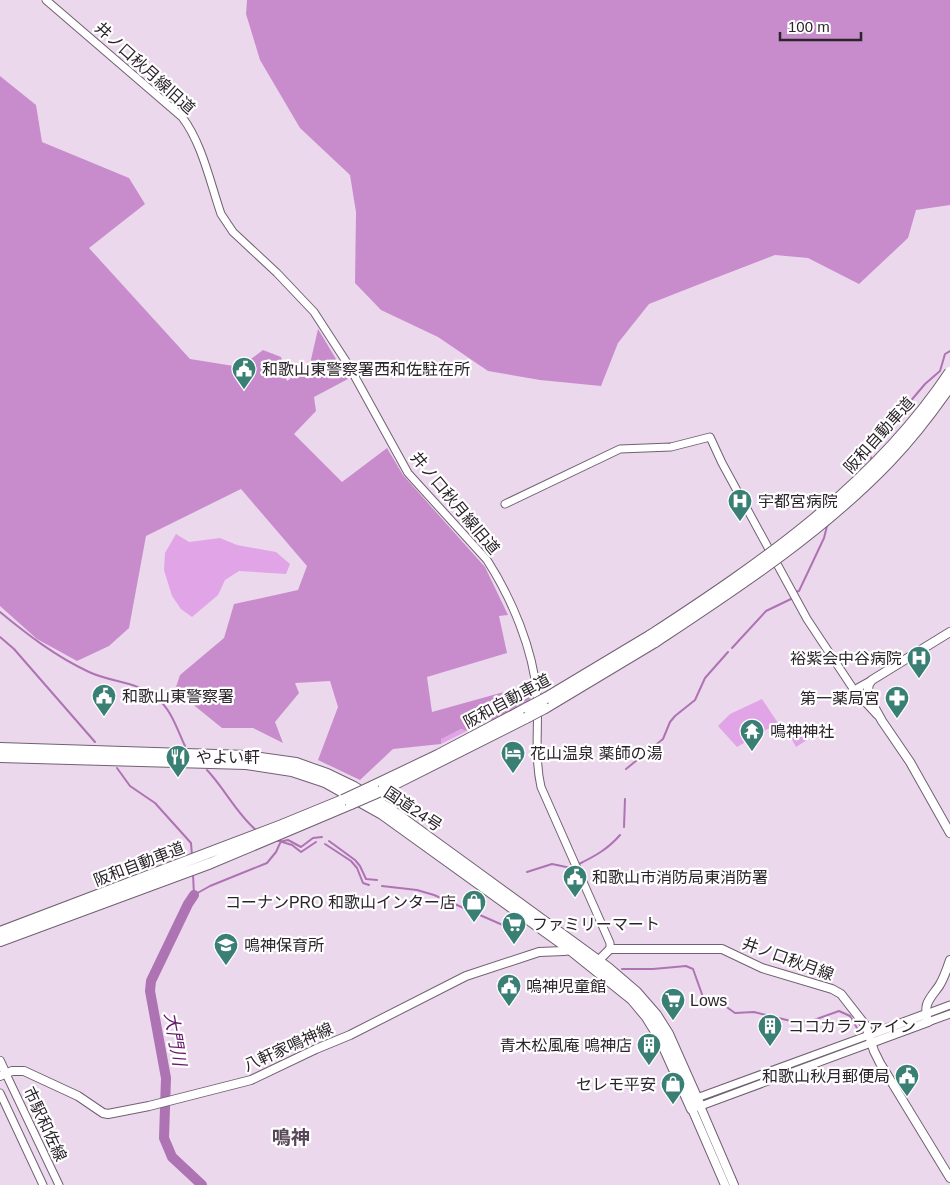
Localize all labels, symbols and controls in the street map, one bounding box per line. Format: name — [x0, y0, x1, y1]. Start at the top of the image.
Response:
scale bar — [780, 10, 861, 42]
text: 100 m — [788, 18, 830, 35]
street label: 井ノ口秋月線旧道 — [92, 19, 198, 117]
public building icon: 和歌山東警察署西和佐駐在所 — [231, 356, 257, 390]
place label: 和歌山東警察署西和佐駐在所 — [262, 361, 470, 378]
street label: 阪和自動車道 — [841, 394, 917, 476]
street label: 井ノ口秋月線旧道 — [407, 449, 503, 557]
hospital icon: 宇都宮病院 — [727, 488, 753, 522]
place label: 宇都宮病院 — [758, 493, 838, 510]
hospital icon: 裕紫会中谷病院 — [906, 645, 932, 679]
place label: 裕紫会中谷病院 — [790, 650, 902, 667]
street label: 阪和自動車道 — [461, 671, 553, 731]
public building icon: 和歌山東警察署 — [91, 683, 117, 717]
pharmacy icon: 第一薬局宮 — [884, 685, 910, 719]
place label: 和歌山東警察署 — [122, 688, 234, 705]
place label: 第一薬局宮 — [800, 690, 880, 707]
temple icon: 鳴神神社 — [739, 718, 765, 752]
place label: 鳴神神社 — [770, 723, 834, 740]
hotel icon: 花山温泉 薬師の湯 — [500, 740, 526, 774]
restaurant icon: やよい軒 — [165, 744, 191, 778]
place label: 花山温泉 薬師の湯 — [530, 745, 662, 762]
place label: やよい軒 — [196, 749, 260, 766]
street label: 国道24号 — [381, 784, 445, 834]
street label: 阪和自動車道 — [91, 839, 187, 889]
public building icon: 和歌山市消防局東消防署 — [562, 864, 588, 898]
place label: 和歌山市消防局東消防署 — [592, 869, 768, 886]
shop icon: コーナンPRO 和歌山インター店 — [461, 889, 487, 923]
place label: コーナンPRO 和歌山インター店 — [225, 894, 456, 911]
supermarket icon: ファミリーマート — [501, 911, 527, 945]
place label: ファミリーマート — [532, 916, 660, 933]
school or university icon: 鳴神保育所 — [213, 932, 239, 966]
street label: 井ノ口秋月線 — [740, 935, 836, 983]
place label: 鳴神保育所 — [244, 937, 324, 954]
public building icon: 嗚神児童館 — [496, 973, 522, 1007]
place label: 嗚神児童館 — [526, 978, 606, 995]
supermarket icon: Lows — [660, 987, 686, 1021]
place label: Lows — [690, 992, 727, 1009]
water label: 大門川 — [160, 1011, 190, 1069]
building icon: ココカラファイン — [757, 1013, 783, 1047]
place label: ココカラファイン — [788, 1018, 916, 1035]
street label: 八軒家鳴神線 — [241, 1020, 335, 1074]
building icon: 青木松風庵 鳴神店 — [636, 1032, 662, 1066]
place label: 青木松風庵 鳴神店 — [500, 1037, 632, 1054]
public building icon: 和歌山秋月郵便局 — [894, 1063, 920, 1097]
place label: 和歌山秋月郵便局 — [762, 1068, 890, 1085]
shop icon: セレモ平安 — [660, 1071, 686, 1105]
place label: セレモ平安 — [576, 1076, 656, 1093]
street label: 市駅和佐線 — [20, 1084, 70, 1164]
district label: 鳴神 — [272, 1127, 310, 1148]

